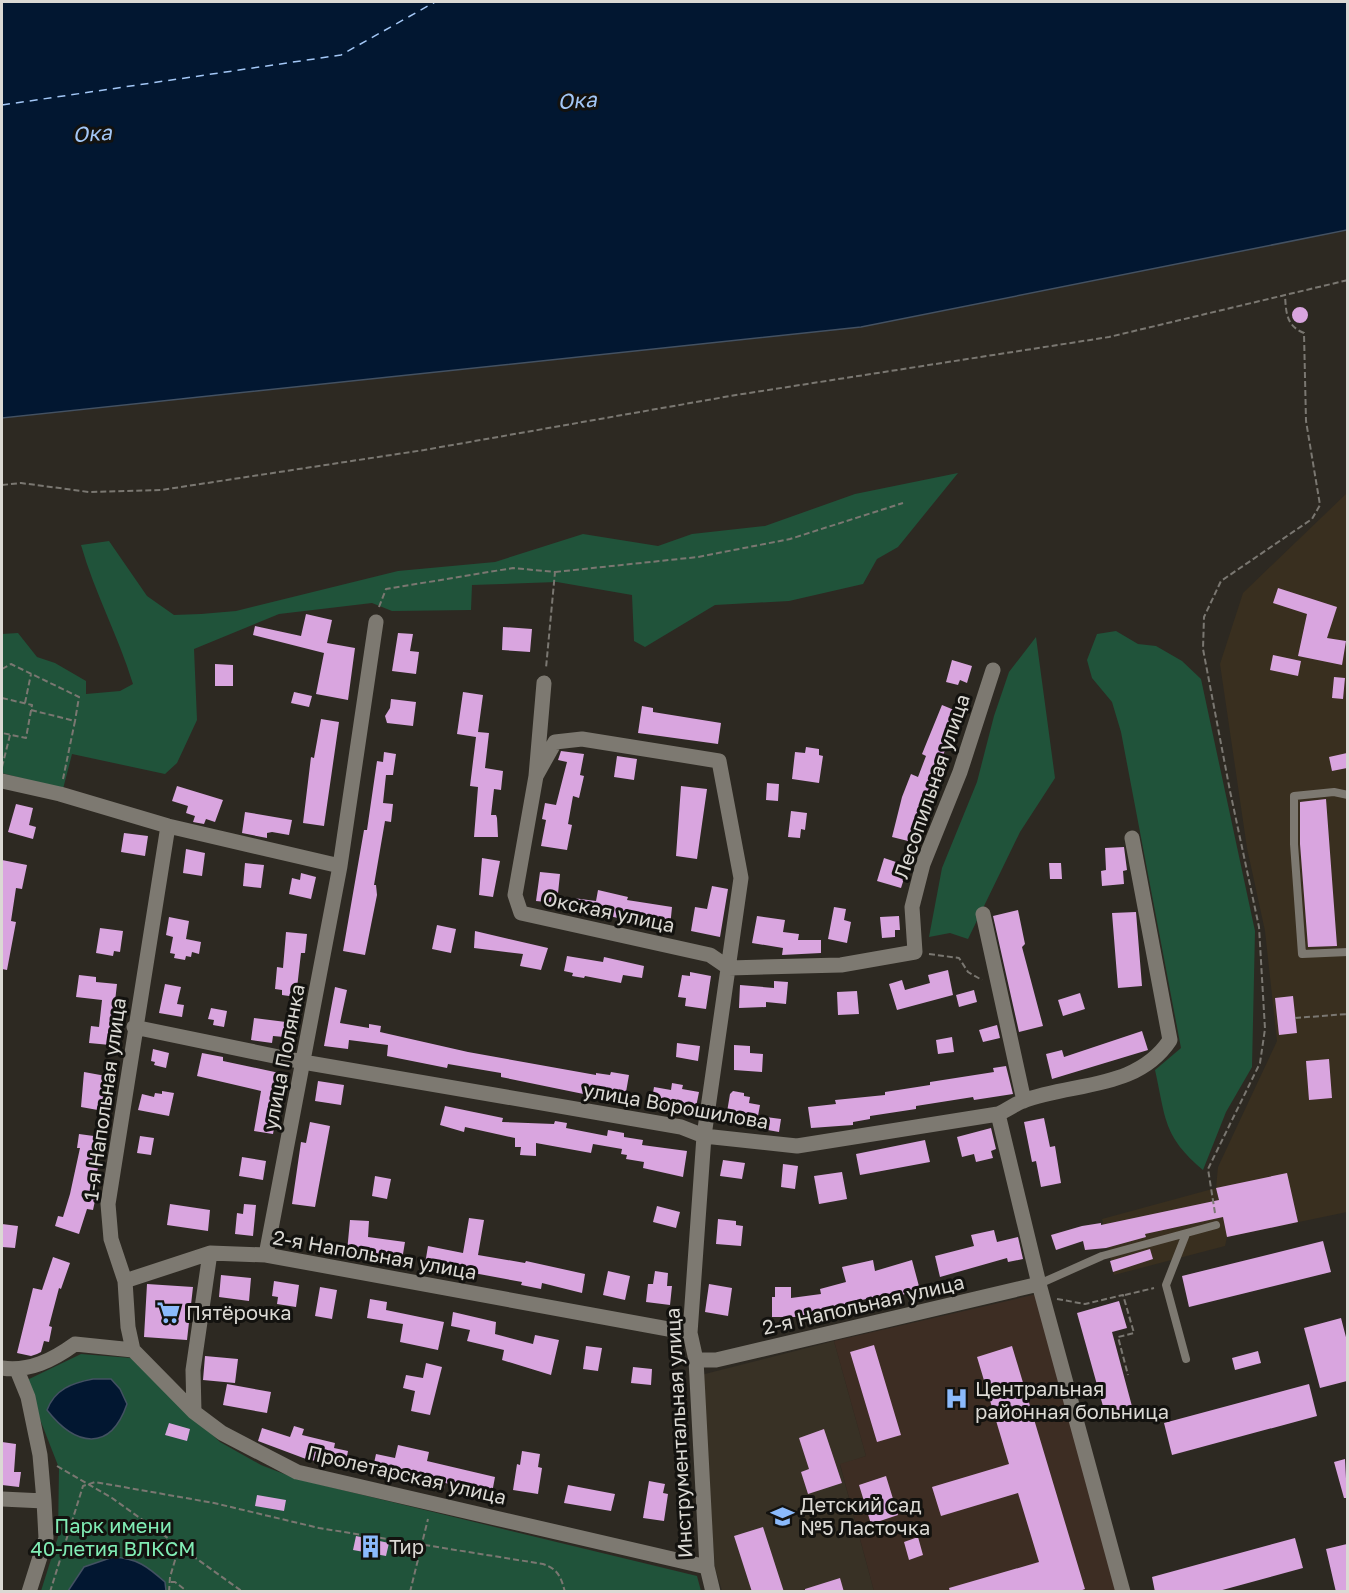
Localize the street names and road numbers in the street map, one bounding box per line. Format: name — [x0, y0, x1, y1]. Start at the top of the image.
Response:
street label: Лесопильная улица — [888, 691, 974, 881]
street label: Окская улица — [541, 885, 677, 937]
street label: улица Полянка — [257, 982, 309, 1132]
street label: 1-я Напольная улица — [78, 996, 130, 1202]
street label: улица Ворошилова — [581, 1077, 771, 1133]
street label: 2-я Напольная улица — [271, 1224, 479, 1284]
street label: 2-я Напольная улица — [760, 1269, 966, 1339]
street label: Инструментальная улица — [659, 1307, 697, 1559]
street label: Пролетарская улица — [305, 1439, 509, 1509]

